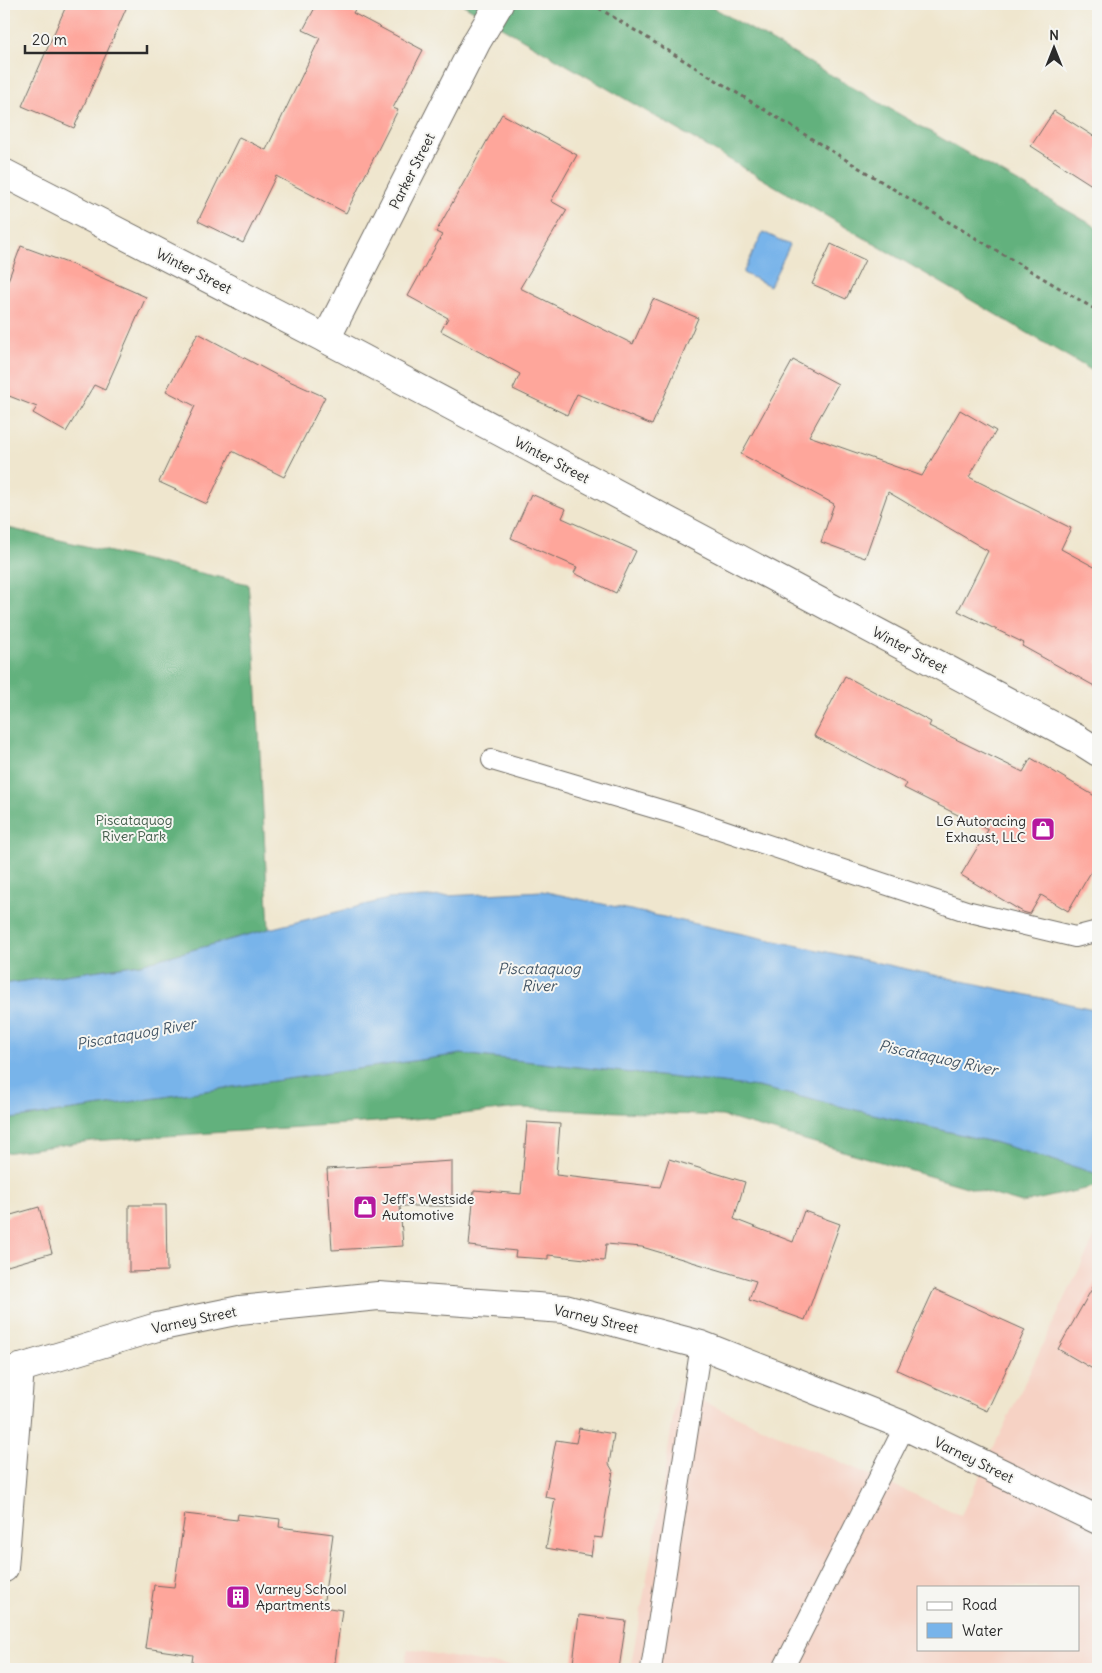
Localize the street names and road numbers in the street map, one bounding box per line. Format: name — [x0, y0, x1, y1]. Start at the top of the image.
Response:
street label: Parker Street — [385, 130, 439, 212]
street label: Winter Street — [153, 244, 235, 298]
street label: Winter Street — [511, 433, 593, 487]
street label: Winter Street — [869, 623, 951, 677]
street label: Varney Street — [552, 1301, 640, 1338]
street label: Varney Street — [150, 1302, 238, 1338]
street label: Varney Street — [931, 1433, 1017, 1487]

